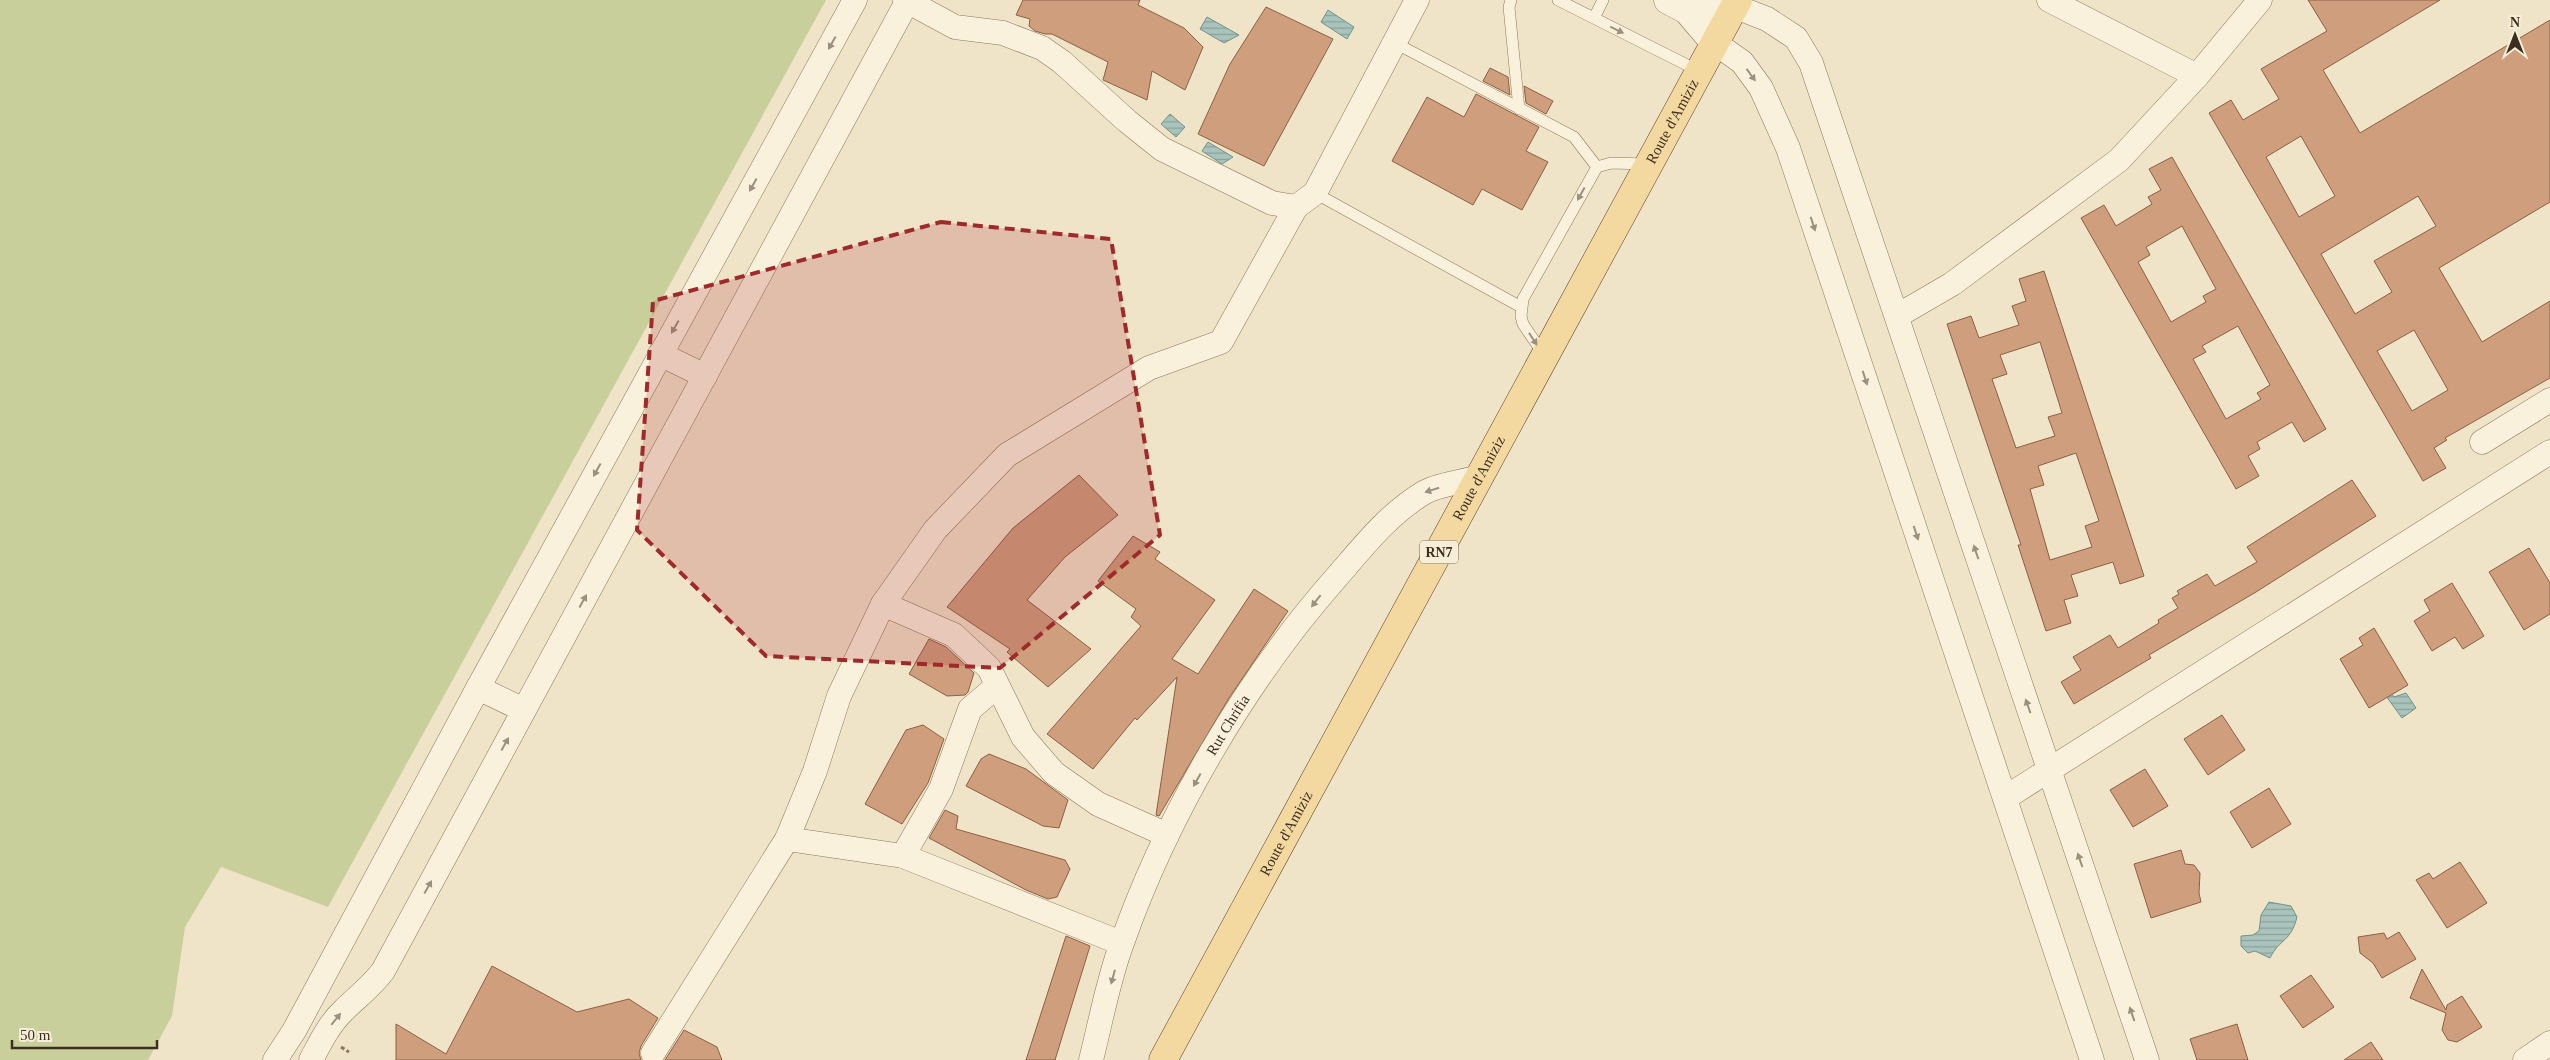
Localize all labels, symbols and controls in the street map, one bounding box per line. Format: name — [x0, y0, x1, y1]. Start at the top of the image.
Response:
north arrow — [2490, 10, 2540, 60]
text: N — [2510, 15, 2520, 30]
one-way arrow — [1610, 26, 1624, 34]
one-way arrow — [828, 35, 836, 50]
one-way arrow — [1746, 68, 1756, 82]
street label: Route d'Amiziz — [1643, 76, 1702, 166]
one-way arrow — [749, 178, 757, 192]
one-way arrow — [1577, 187, 1585, 202]
one-way arrow — [1810, 217, 1818, 232]
one-way arrow — [670, 321, 679, 334]
one-way arrow — [1528, 332, 1538, 345]
one-way arrow — [1862, 371, 1869, 386]
street label: Route d'Amiziz — [1449, 433, 1508, 523]
one-way arrow — [593, 463, 601, 477]
one-way arrow — [1425, 487, 1440, 494]
one-way arrow — [1913, 525, 1920, 540]
road number: RN7 — [1420, 540, 1458, 564]
one-way arrow — [1972, 544, 1979, 559]
one-way arrow — [579, 594, 587, 609]
one-way arrow — [1311, 594, 1322, 607]
street label: Rut Chrifia — [1203, 691, 1253, 758]
one-way arrow — [2024, 698, 2031, 713]
one-way arrow — [501, 737, 509, 751]
one-way arrow — [1193, 772, 1201, 787]
street label: Route d'Amiziz — [1257, 788, 1316, 878]
one-way arrow — [2076, 852, 2083, 867]
one-way arrow — [424, 879, 432, 894]
one-way arrow — [1109, 969, 1117, 984]
one-way arrow — [2127, 1006, 2135, 1021]
one-way arrow — [331, 1013, 342, 1026]
scale bar — [12, 1018, 158, 1050]
text: 50 m — [20, 1027, 51, 1043]

